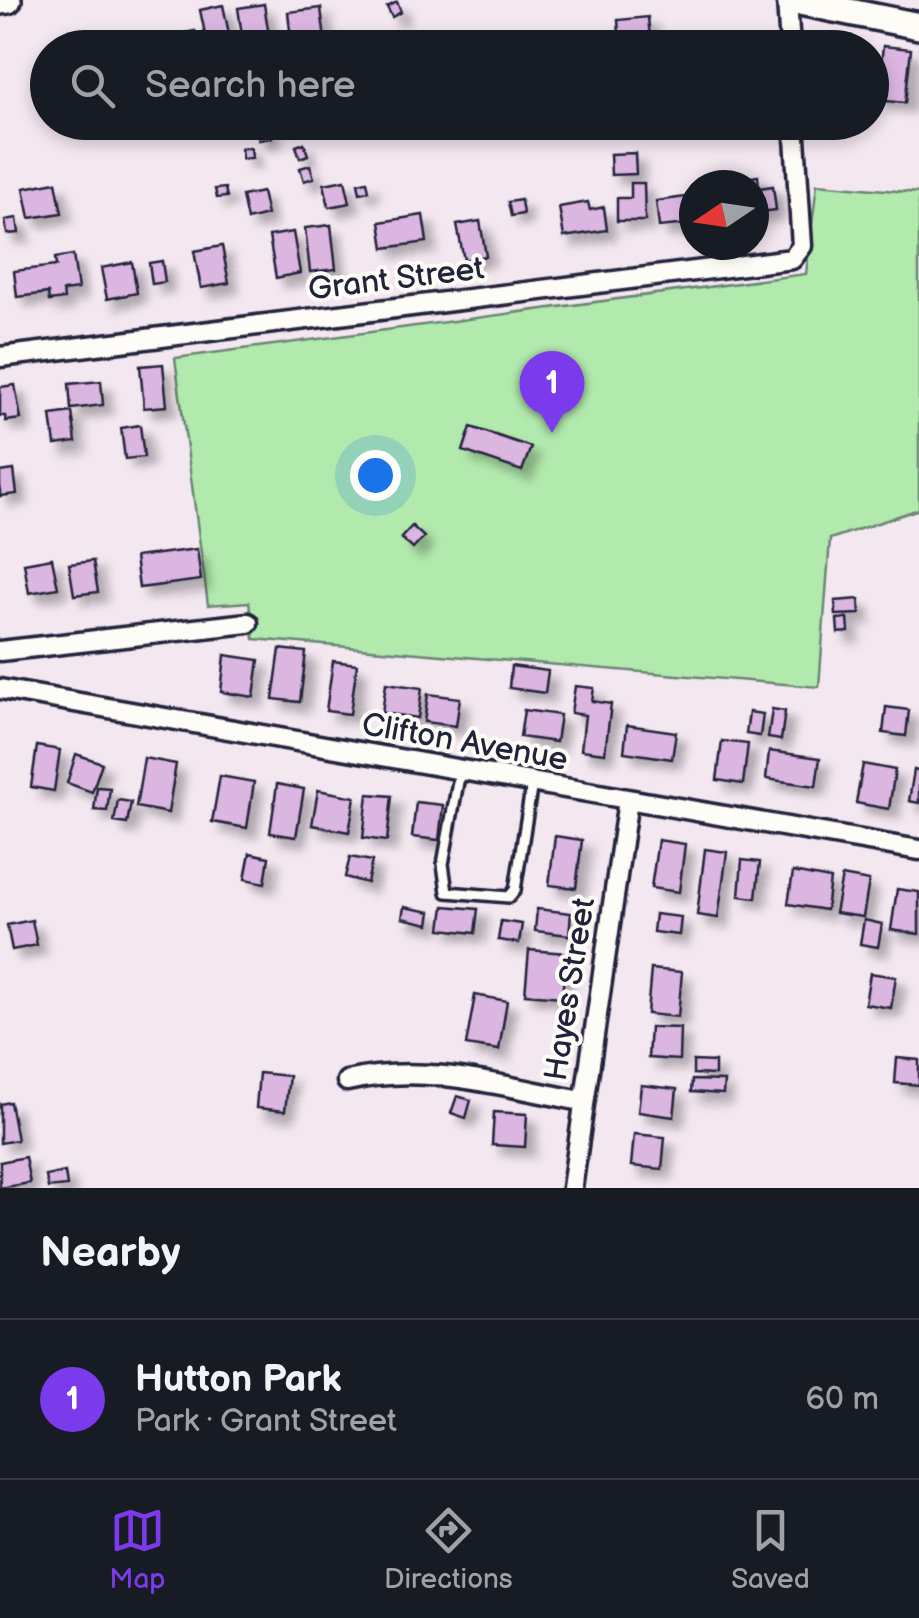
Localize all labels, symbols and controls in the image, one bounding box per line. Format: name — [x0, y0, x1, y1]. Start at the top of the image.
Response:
search box — [30, 30, 889, 140]
icon: search — [65, 58, 120, 113]
text: Search here — [145, 63, 356, 108]
north arrow — [679, 170, 769, 260]
street label: Grant Street — [306, 249, 486, 310]
pin: 1 — [520, 350, 584, 433]
your location — [350, 450, 401, 501]
street label: Clifton Avenue — [359, 705, 571, 780]
street label: Hayes Street — [537, 895, 604, 1084]
text: Nearby — [40, 1228, 180, 1279]
text: Hutton Park — [135, 1357, 341, 1402]
text: 1 — [66, 1380, 79, 1419]
text: 60 m — [806, 1380, 879, 1419]
text: Park · Grant Street — [135, 1402, 397, 1441]
tab: Map — [109, 1503, 166, 1596]
tab: Directions — [384, 1503, 513, 1596]
tab: Saved — [731, 1503, 810, 1596]

